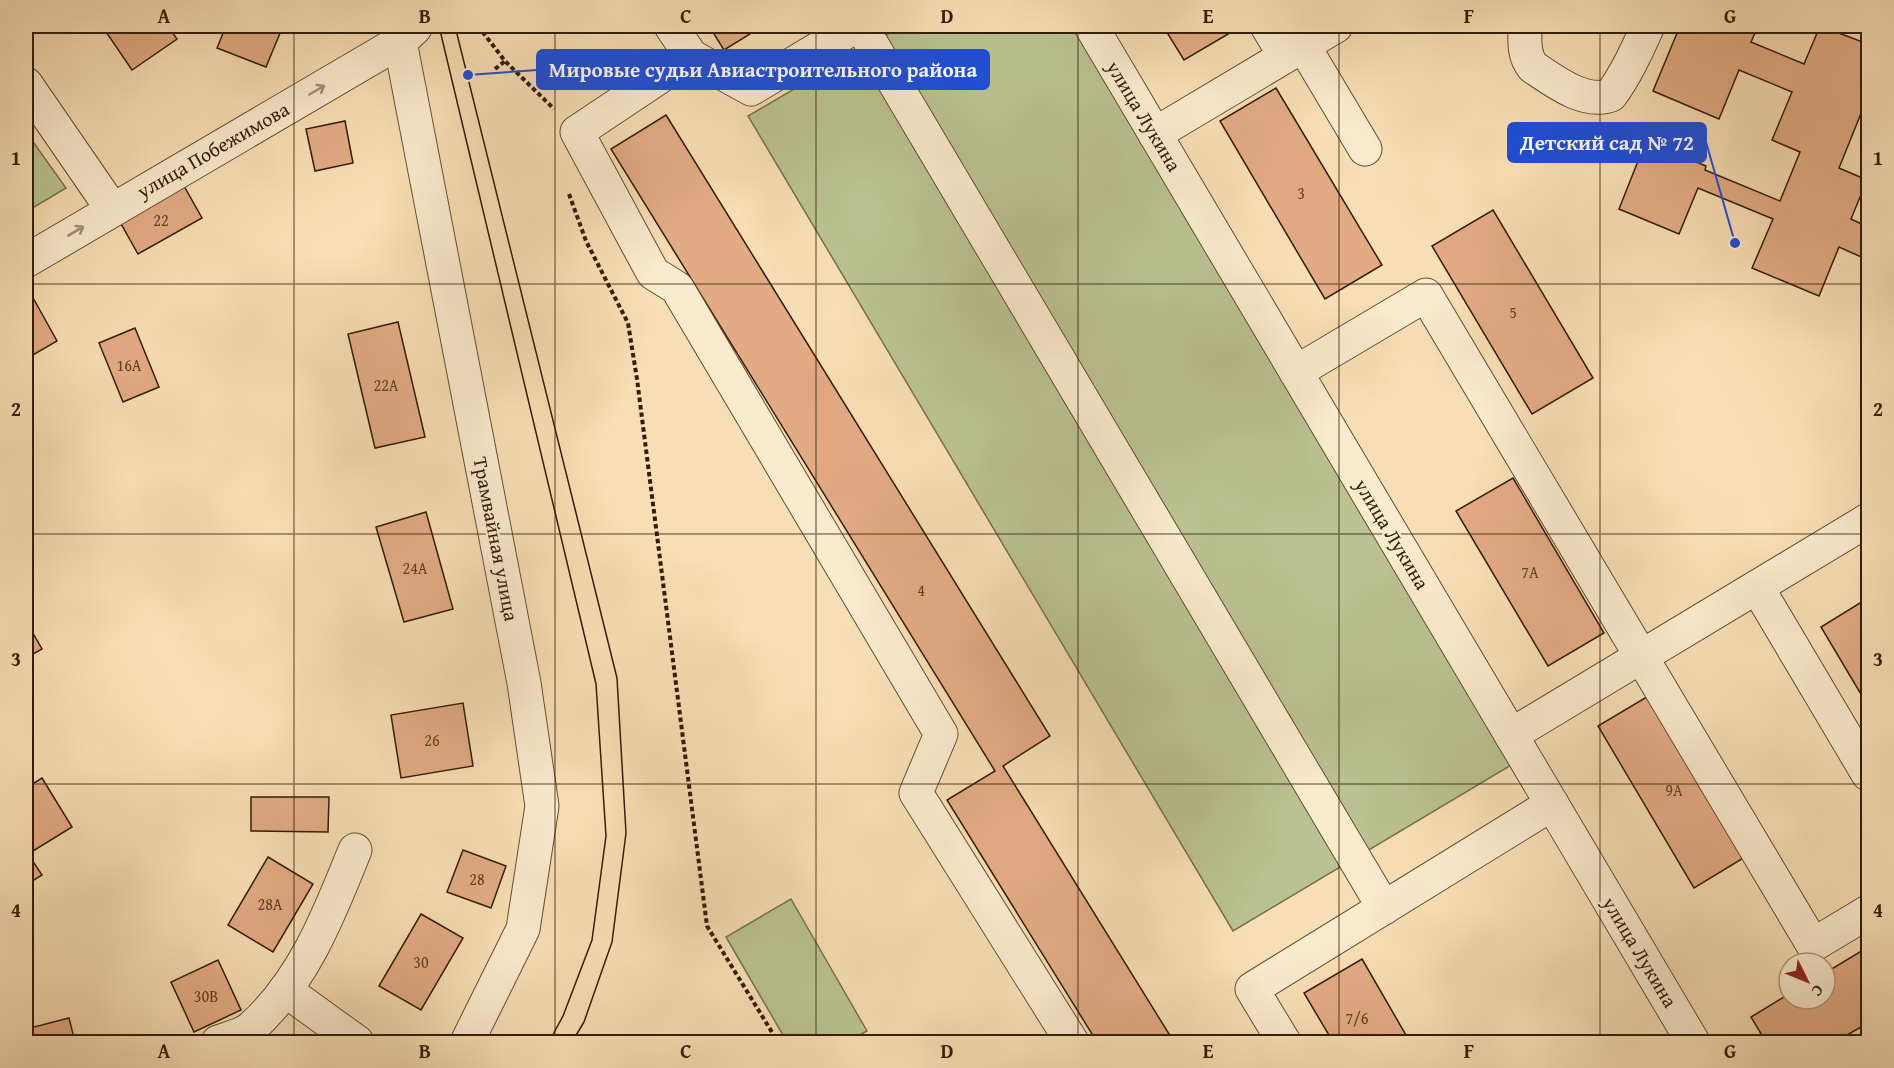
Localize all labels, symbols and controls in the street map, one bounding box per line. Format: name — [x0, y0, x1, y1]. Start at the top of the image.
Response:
text: A — [158, 1, 171, 30]
text: B — [419, 1, 431, 30]
text: C — [680, 1, 692, 30]
text: D — [940, 1, 954, 30]
text: E — [1203, 1, 1214, 30]
text: F — [1464, 1, 1474, 30]
text: G — [1724, 1, 1736, 30]
callout: Мировые судьи Авиастроительного района — [537, 50, 989, 89]
text: Мировые судьи Авиастроительного района — [549, 54, 977, 85]
street label: улица Лукина — [1099, 54, 1189, 177]
one-way arrow — [308, 84, 325, 96]
street label: улица Побежимова — [130, 94, 295, 205]
callout: Детский сад № 72 — [1508, 123, 1706, 162]
text: Детский сад № 72 — [1519, 127, 1694, 158]
text: 1 — [11, 143, 21, 172]
text: 1 — [1873, 143, 1883, 172]
house number: 3 — [1297, 181, 1305, 205]
house number: 22 — [153, 208, 169, 232]
one-way arrow — [67, 224, 84, 236]
house number: 5 — [1509, 300, 1517, 324]
house number: 16А — [116, 353, 142, 377]
house number: 22А — [373, 373, 399, 397]
text: 2 — [11, 394, 21, 423]
text: 2 — [1873, 394, 1883, 423]
street label: Трамвайная улица — [466, 454, 527, 624]
street label: улица Лукина — [1347, 472, 1437, 595]
house number: 24А — [402, 556, 428, 580]
house number: 7А — [1521, 560, 1539, 584]
house number: 4 — [917, 578, 925, 602]
text: 3 — [11, 644, 21, 673]
text: 3 — [1873, 644, 1883, 673]
house number: 26 — [424, 728, 440, 752]
house number: 9А — [1665, 778, 1683, 802]
house number: 28 — [469, 867, 485, 891]
street label: улица Лукина — [1595, 890, 1685, 1013]
house number: 28А — [257, 892, 283, 916]
text: 4 — [11, 895, 21, 924]
text: 4 — [1873, 895, 1883, 924]
house number: 30 — [413, 950, 429, 974]
north arrow — [1777, 951, 1837, 1011]
text: С — [1806, 980, 1830, 1003]
house number: 30В — [194, 984, 218, 1008]
house number: 7/6 — [1346, 1006, 1369, 1030]
text: A — [158, 1036, 171, 1065]
text: B — [419, 1036, 431, 1065]
text: C — [680, 1036, 692, 1065]
text: D — [940, 1036, 954, 1065]
text: E — [1203, 1036, 1214, 1065]
text: F — [1464, 1036, 1474, 1065]
text: G — [1724, 1036, 1736, 1065]

